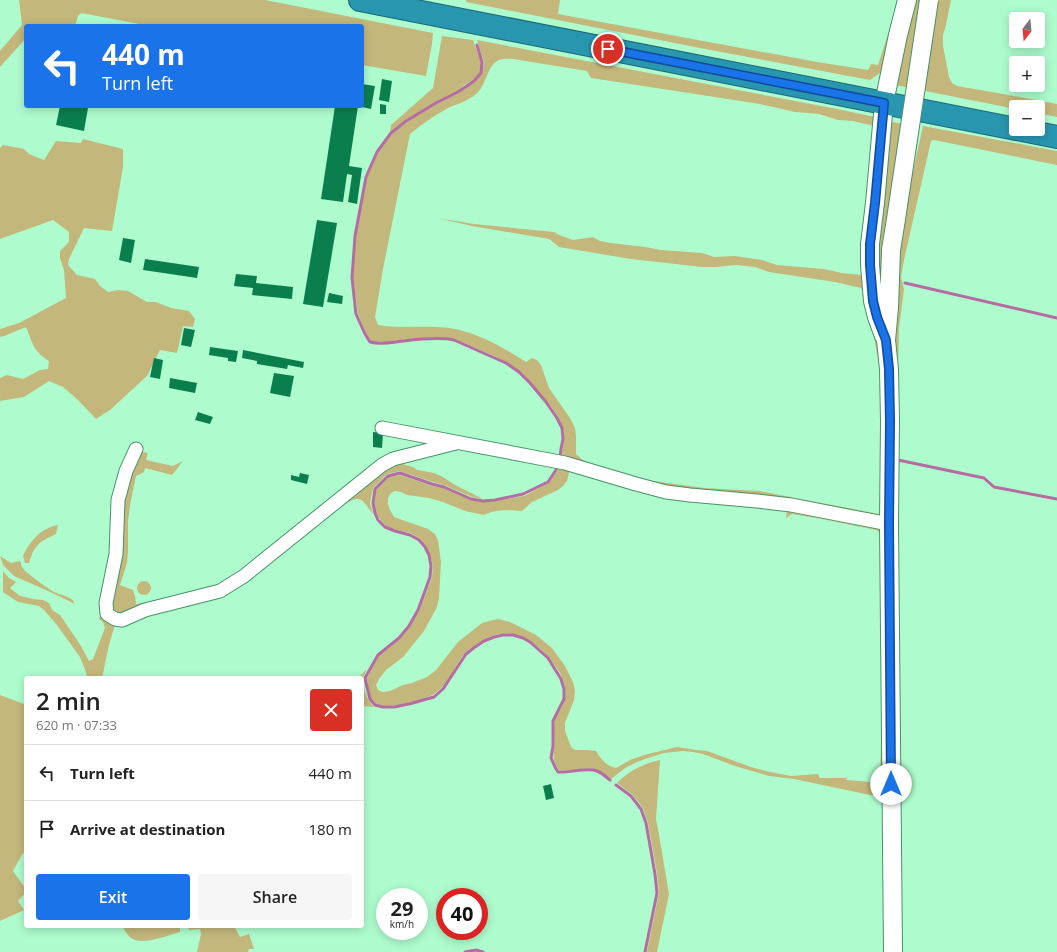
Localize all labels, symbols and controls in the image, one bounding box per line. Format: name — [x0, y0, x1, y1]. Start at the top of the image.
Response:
north arrow — [1009, 12, 1045, 48]
map controls — [1009, 12, 1045, 136]
pin — [591, 32, 625, 66]
text: 440 m — [102, 35, 185, 73]
icon: arrive — [597, 38, 619, 60]
icon: left — [36, 40, 88, 92]
button: + — [1009, 56, 1045, 92]
text: Turn left — [102, 71, 173, 95]
button: − — [1009, 100, 1045, 136]
text: 2 min — [36, 684, 101, 717]
button: close — [310, 689, 352, 731]
text: 620 m · 07:33 — [36, 716, 117, 734]
icon: left — [36, 762, 58, 784]
text: Turn left — [70, 763, 135, 783]
text: 440 m — [308, 763, 352, 783]
position arrow — [870, 763, 912, 805]
icon: arrive — [36, 818, 58, 840]
text: Arrive at destination — [70, 819, 225, 839]
text: 180 m — [308, 819, 352, 839]
button: Exit — [36, 874, 190, 920]
button: Share — [198, 874, 352, 920]
speed limit sign: 40 — [436, 888, 488, 940]
text: 29 — [391, 895, 413, 922]
text: km/h — [390, 917, 414, 931]

